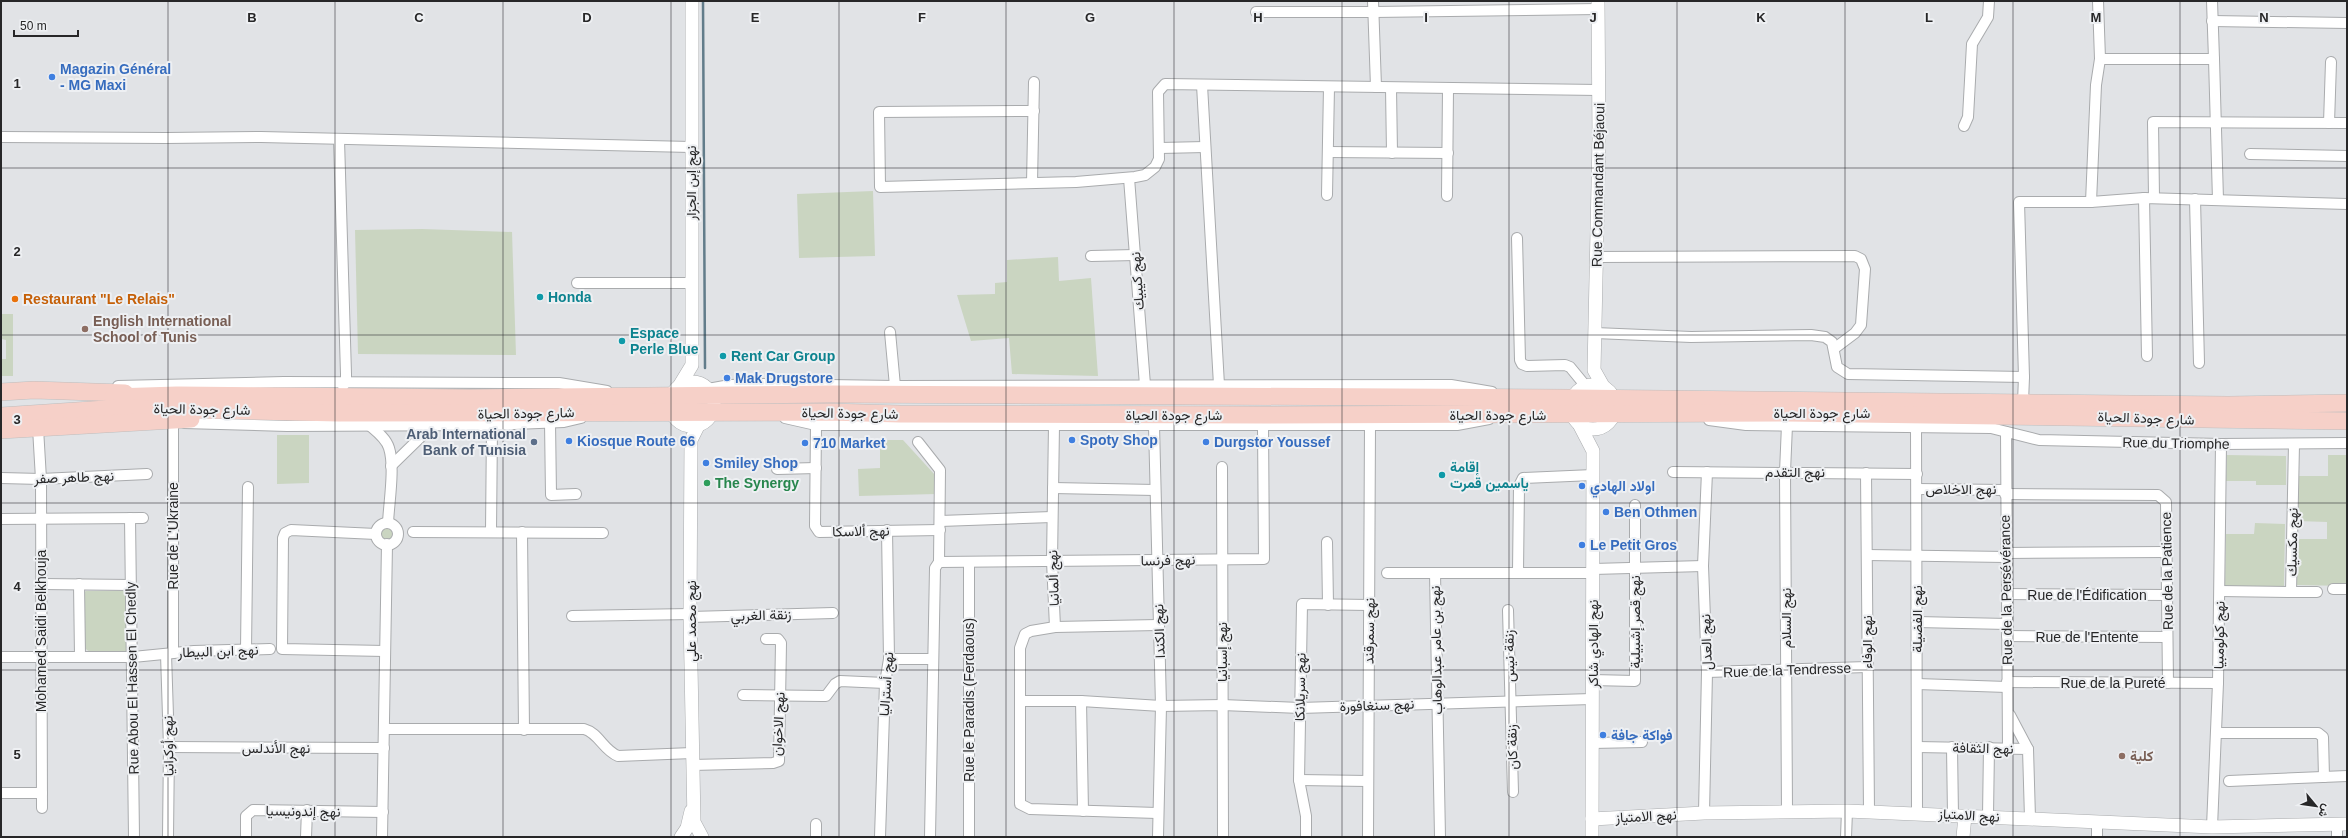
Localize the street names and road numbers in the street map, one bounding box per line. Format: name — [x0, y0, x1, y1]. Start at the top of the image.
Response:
street label: Rue Commandant Béjaoui — [1589, 103, 1607, 267]
street label: نهج إبن الجزار — [683, 145, 702, 222]
street label: نهج كيبيك — [1127, 251, 1150, 311]
street label: شارع جودة الحياة — [153, 400, 251, 421]
street label: شارع جودة الحياة — [477, 404, 575, 425]
street label: شارع جودة الحياة — [801, 404, 899, 425]
street label: شارع جودة الحياة — [1774, 405, 1870, 424]
street label: شارع جودة الحياة — [1126, 407, 1222, 426]
street label: شارع جودة الحياة — [1450, 407, 1546, 426]
street label: شارع جودة الحياة — [2097, 408, 2195, 431]
street label: Rue du Triomphe — [2122, 434, 2230, 452]
street label: نهج التقدم — [1765, 464, 1825, 483]
street label: نهج طاهر صفر — [33, 468, 115, 489]
street label: نهج الاخلاص — [1926, 481, 1996, 500]
street label: Rue de L'Ukraine — [165, 482, 181, 590]
street label: نهج مكسيك — [2283, 507, 2304, 577]
street label: Rue de la Patience — [2158, 512, 2176, 630]
street label: Rue de la Persévérance — [1997, 515, 2015, 665]
street label: نهج ألاسكا — [832, 522, 890, 543]
street label: Mohamed Saidi Belkhouja — [33, 549, 49, 712]
street label: نهج ألمانيا — [1044, 550, 1065, 606]
street label: نهج فرنسا — [1140, 552, 1196, 571]
street label: نهج قصر إشبيلية — [1627, 575, 1646, 669]
street label: نهج محمد علي — [683, 580, 703, 662]
street label: Rue Abou El Hassen El Chedly — [122, 581, 142, 775]
street label: نهج بن عامر عبدالوهاب — [1427, 585, 1448, 715]
street label: نهج الفضيلة — [1909, 585, 1928, 653]
street label: Rue de l'Édification — [2027, 587, 2147, 603]
street label: نهج السلام — [1778, 588, 1797, 648]
street label: نهج سمرقند — [1360, 598, 1381, 664]
street label: نهج الهادي شاكر — [1585, 599, 1605, 690]
street label: نهج كولومبيا — [2210, 601, 2231, 669]
street label: نهج الكندا — [1150, 603, 1171, 658]
street label: زنقة الغربي — [730, 606, 792, 628]
street label: نهج العدل — [1697, 614, 1718, 670]
street label: نهج الوفاء — [1859, 615, 1878, 669]
street label: Rue le Paradis (Ferdaous) — [961, 618, 977, 782]
street label: نهج إسبانيا — [1214, 622, 1233, 682]
street label: زنقة نيس — [1501, 629, 1518, 682]
street label: Rue de l'Entente — [2035, 629, 2139, 645]
street label: نهج ابن البيطار — [176, 642, 259, 663]
street label: نهج أستراليا — [876, 651, 899, 717]
street label: نهج سريلانكا — [1291, 653, 1312, 721]
street label: Rue de la Tendresse — [1723, 660, 1852, 680]
street label: Rue de la Pureté — [2060, 675, 2166, 691]
street label: نهج الاخوان — [768, 692, 791, 757]
street label: نهج سنغافورة — [1339, 696, 1415, 717]
street label: نهج أوكرانيا — [159, 716, 180, 776]
street label: زنقة كان — [1503, 724, 1522, 770]
street label: نهج الثقافة — [1952, 739, 2014, 760]
street label: نهج الأندلس — [242, 740, 310, 759]
street label: نهج إندونيسيا — [265, 802, 341, 823]
street label: نهج الامتياز — [1937, 805, 2000, 828]
street label: نهج الامتياز — [1614, 806, 1677, 829]

